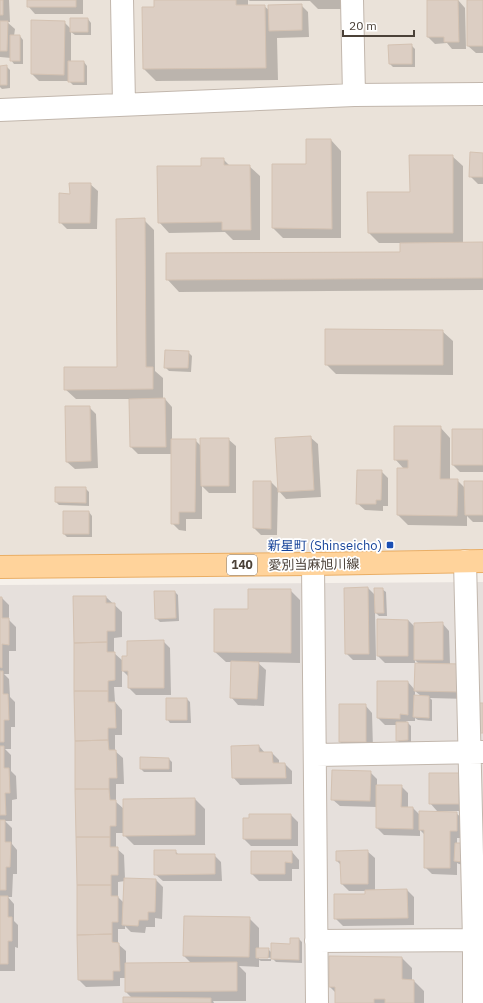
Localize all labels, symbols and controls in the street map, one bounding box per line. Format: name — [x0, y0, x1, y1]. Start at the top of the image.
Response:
scale bar — [343, 12, 414, 38]
text: 20 m — [349, 18, 377, 33]
place label: 新星町 (Shinseicho) — [268, 537, 382, 554]
marker: 新星町 (Shinseicho) — [385, 540, 395, 550]
road number: 140 — [227, 555, 257, 575]
street label: 愛別当麻旭川線 — [268, 555, 360, 574]

